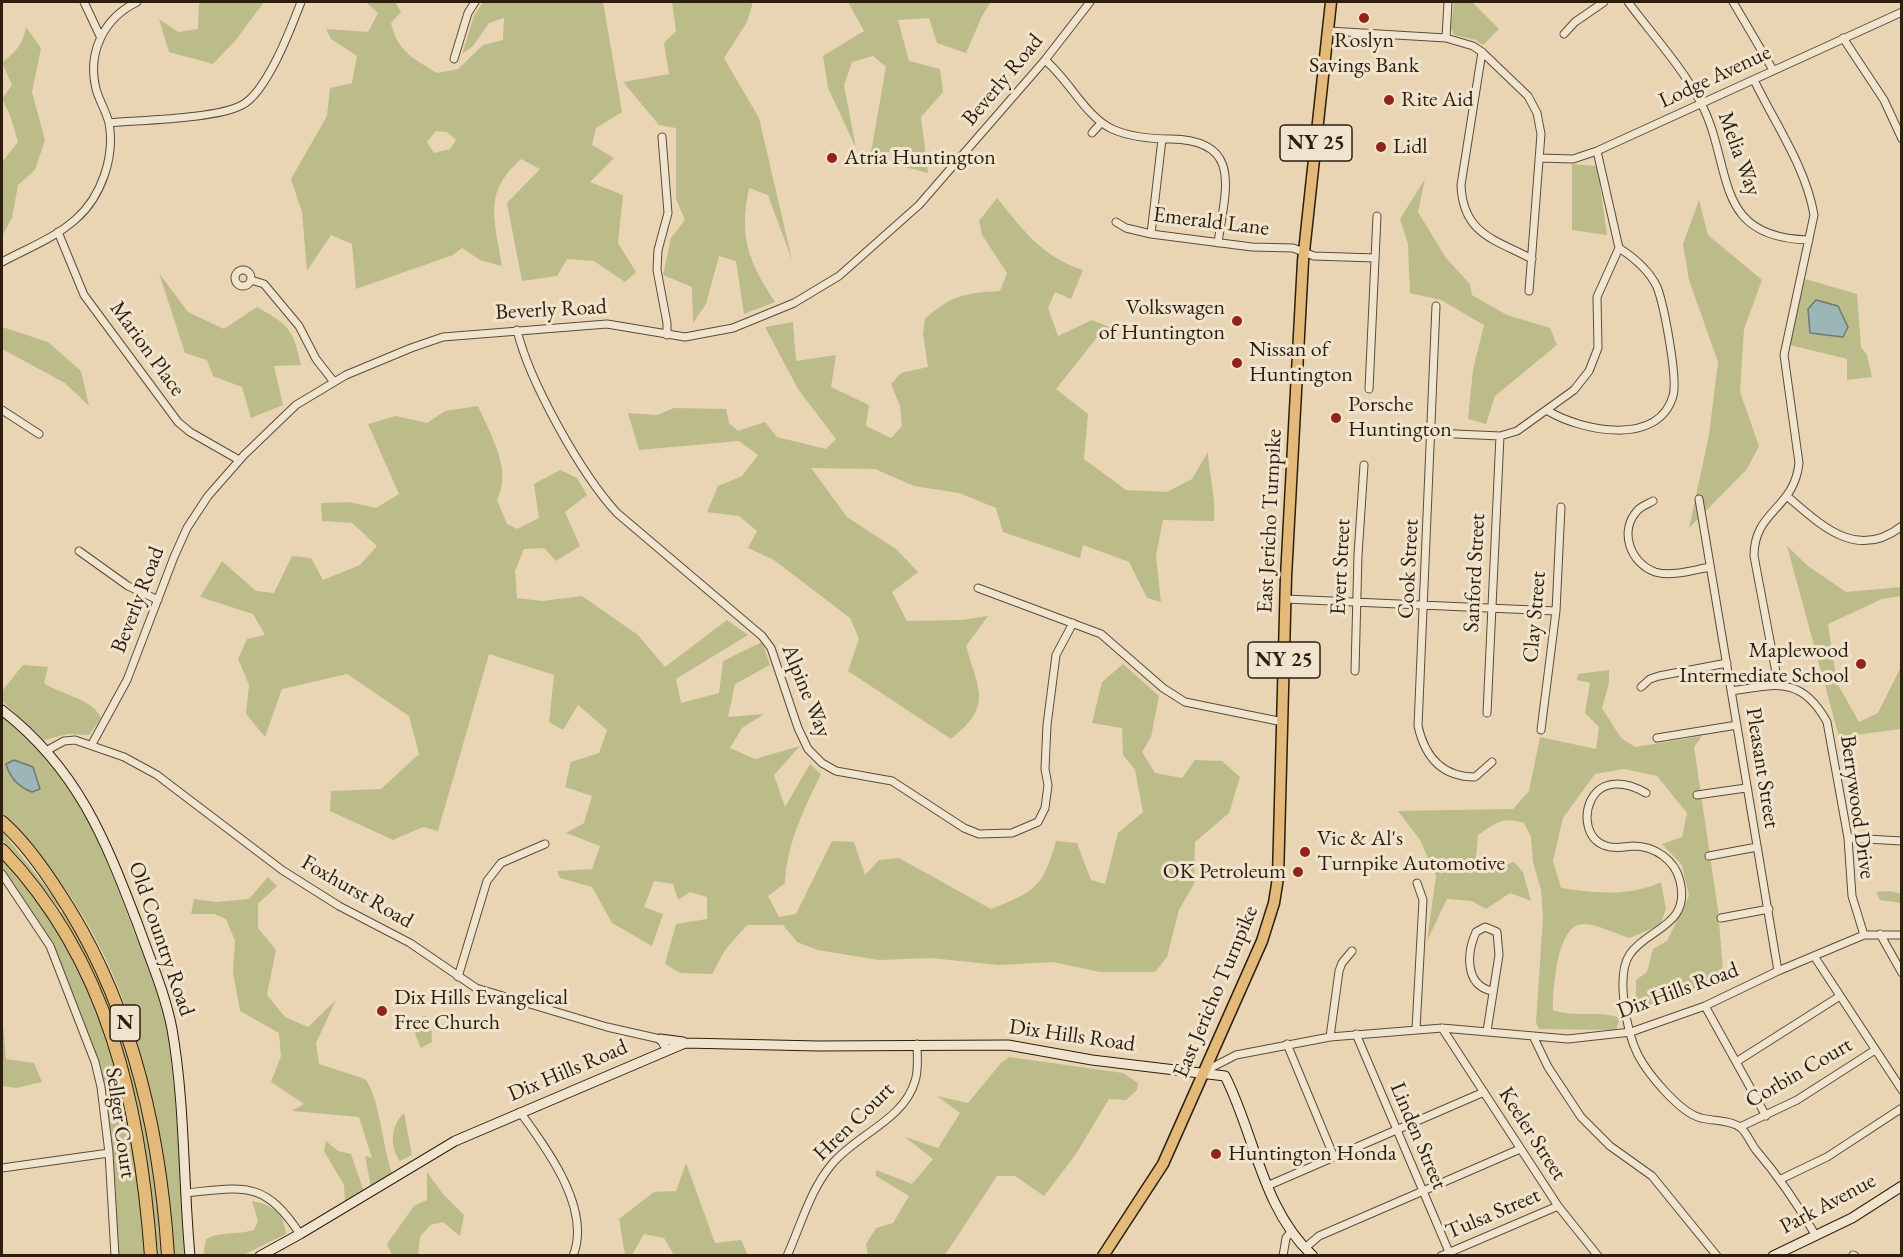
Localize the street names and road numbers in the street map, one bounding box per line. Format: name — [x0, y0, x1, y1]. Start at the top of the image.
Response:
street label: Beverly Road — [957, 29, 1049, 131]
street label: Lodge Avenue — [1655, 40, 1775, 114]
street label: Melia Way — [1712, 108, 1766, 200]
road number: NY 25 — [1280, 125, 1352, 161]
street label: Emerald Lane — [1151, 202, 1271, 242]
street label: Beverly Road — [494, 294, 608, 326]
street label: Marion Place — [104, 296, 190, 402]
street label: East Jericho Turnpike — [1252, 428, 1288, 614]
street label: Sanford Street — [1459, 513, 1491, 633]
street label: Evert Street — [1325, 518, 1357, 616]
street label: Cook Street — [1393, 518, 1425, 620]
street label: Beverly Road — [106, 543, 170, 657]
street label: Clay Street — [1518, 570, 1552, 664]
street label: Alpine Way — [775, 641, 837, 741]
road number: NY 25 — [1248, 642, 1320, 678]
street label: Pleasant Street — [1739, 706, 1785, 830]
street label: Berrywood Drive — [1834, 734, 1880, 880]
street label: Foxhurst Road — [296, 849, 418, 935]
street label: Old Country Road — [122, 858, 200, 1020]
street label: East Jericho Turnpike — [1168, 902, 1264, 1082]
street label: Dix Hills Road — [1614, 957, 1742, 1025]
road number: N — [110, 1005, 140, 1041]
street label: Dix Hills Road — [1007, 1014, 1137, 1058]
street label: Corbin Court — [1741, 1032, 1857, 1114]
street label: Dix Hills Road — [504, 1034, 632, 1108]
street label: Sellger Court — [99, 1066, 141, 1180]
street label: Hren Court — [808, 1077, 900, 1167]
street label: Linden Street — [1384, 1078, 1452, 1194]
street label: Keeler Street — [1492, 1082, 1572, 1186]
street label: Park Avenue — [1775, 1168, 1881, 1240]
street label: Tulsa Street — [1442, 1182, 1544, 1246]

